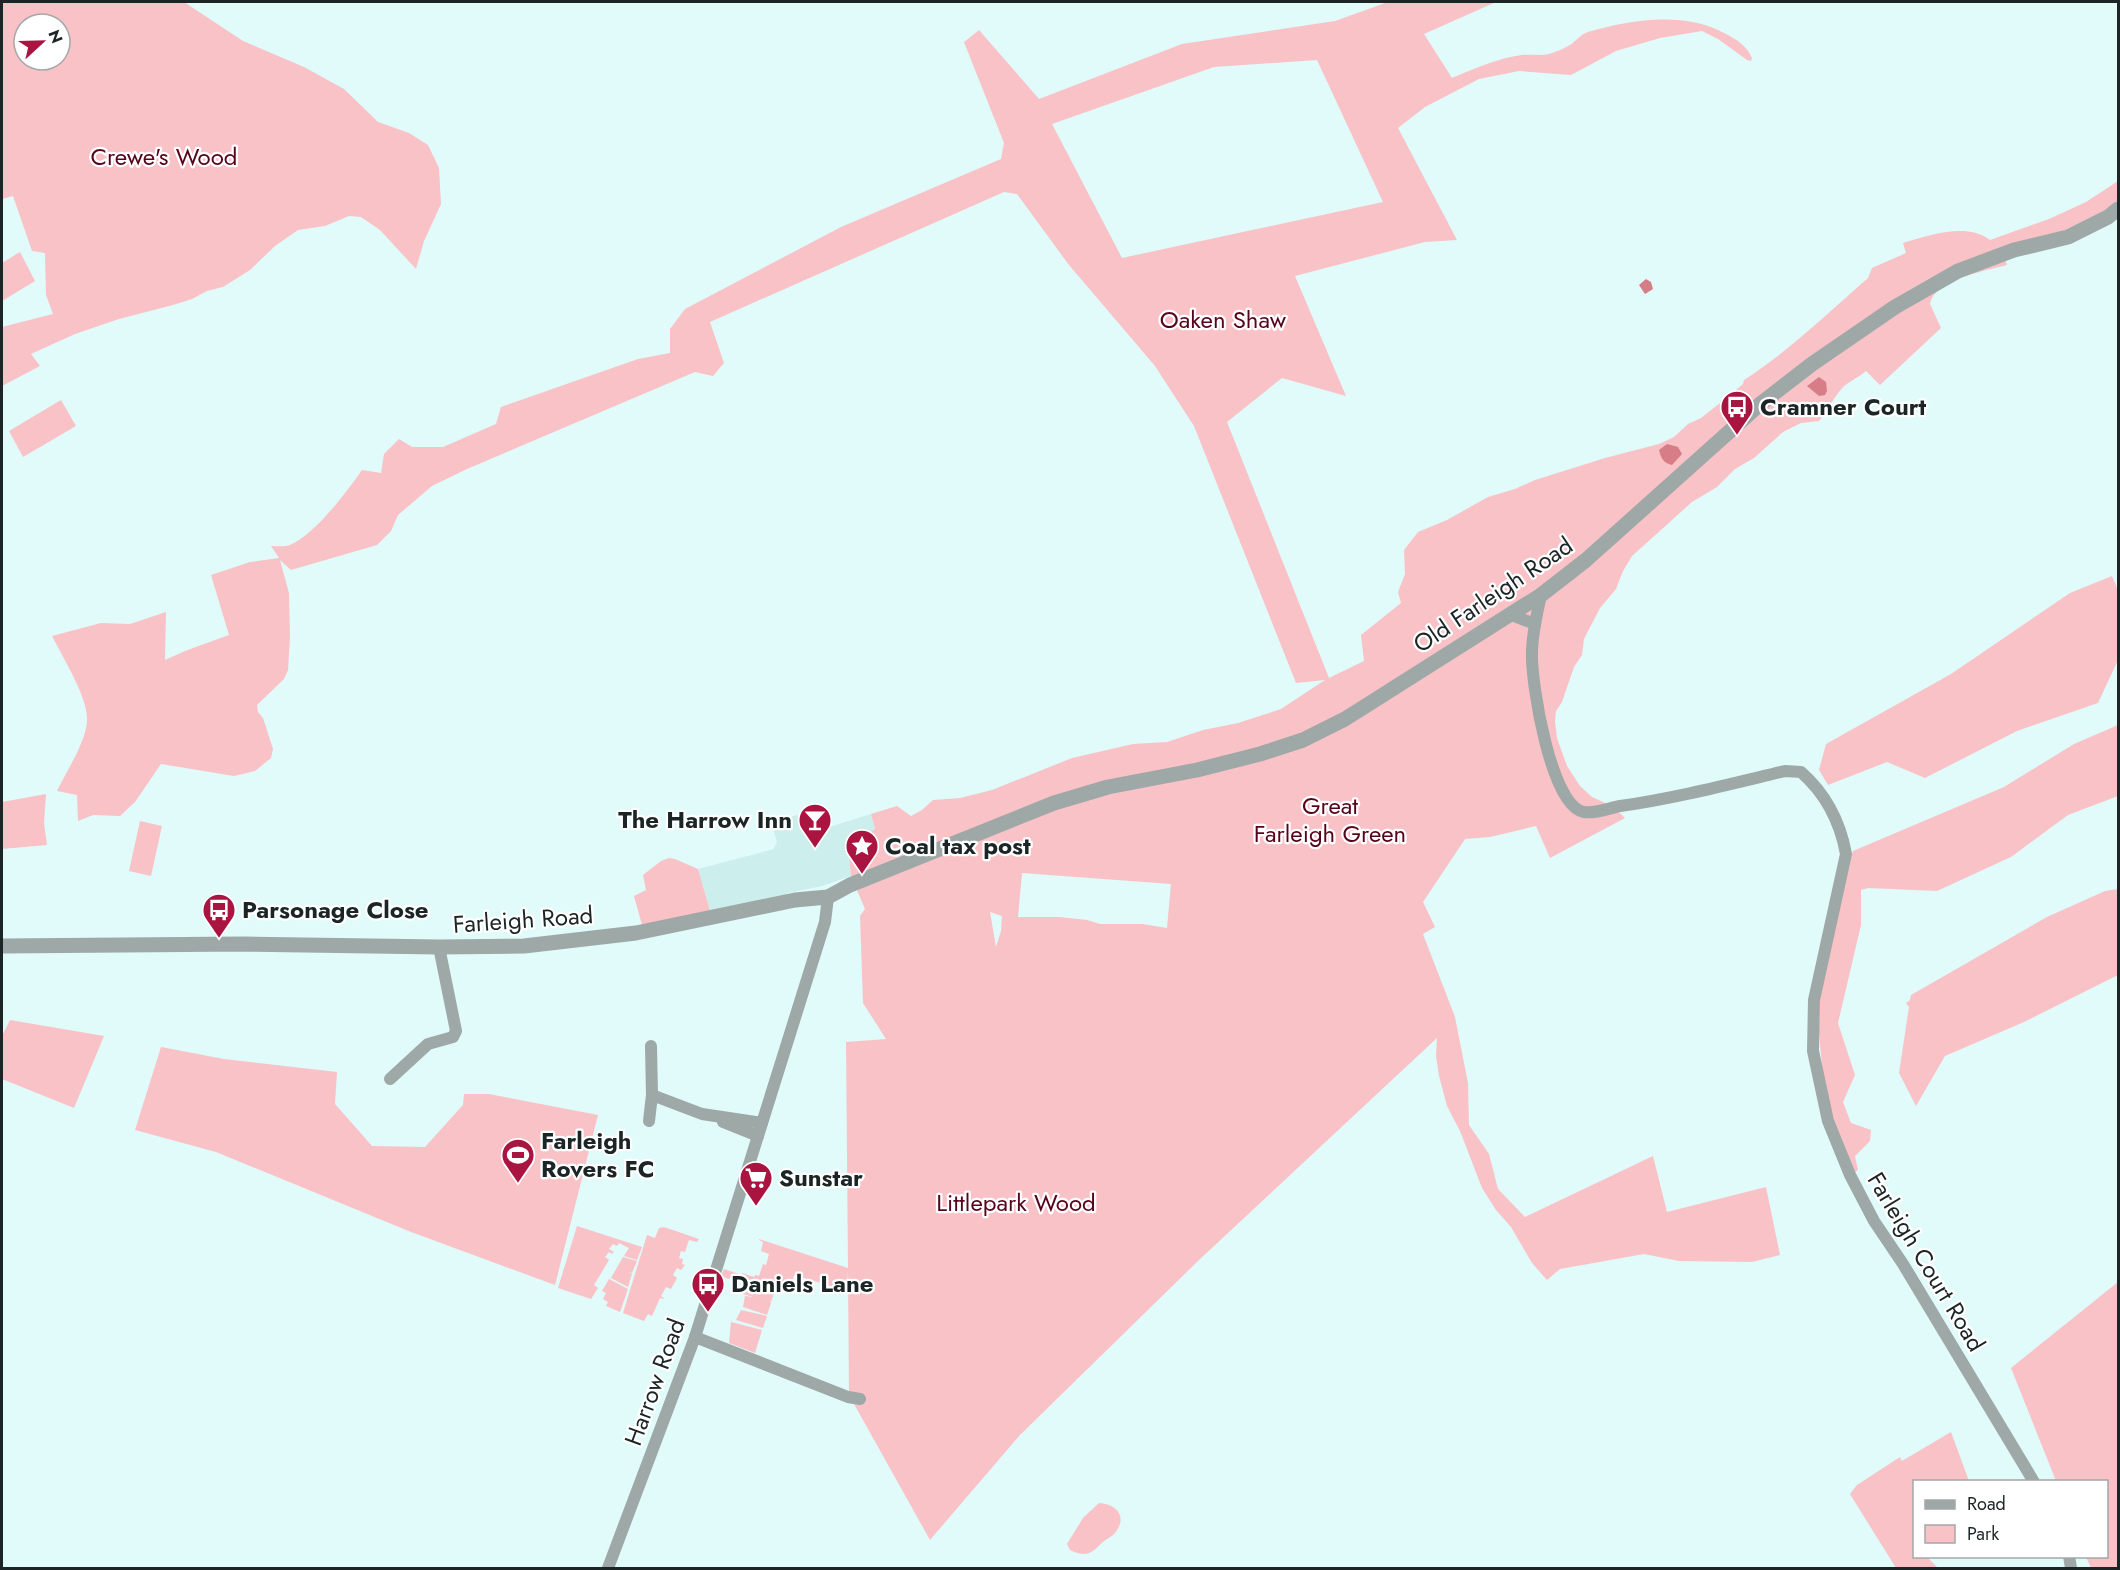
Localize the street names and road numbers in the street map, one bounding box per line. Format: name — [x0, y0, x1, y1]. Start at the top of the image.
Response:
street label: Old Farleigh Road — [1406, 528, 1580, 661]
street label: Farleigh Road — [452, 897, 594, 942]
street label: Farleigh Court Road — [1859, 1165, 1994, 1358]
street label: Harrow Road — [615, 1313, 694, 1450]

